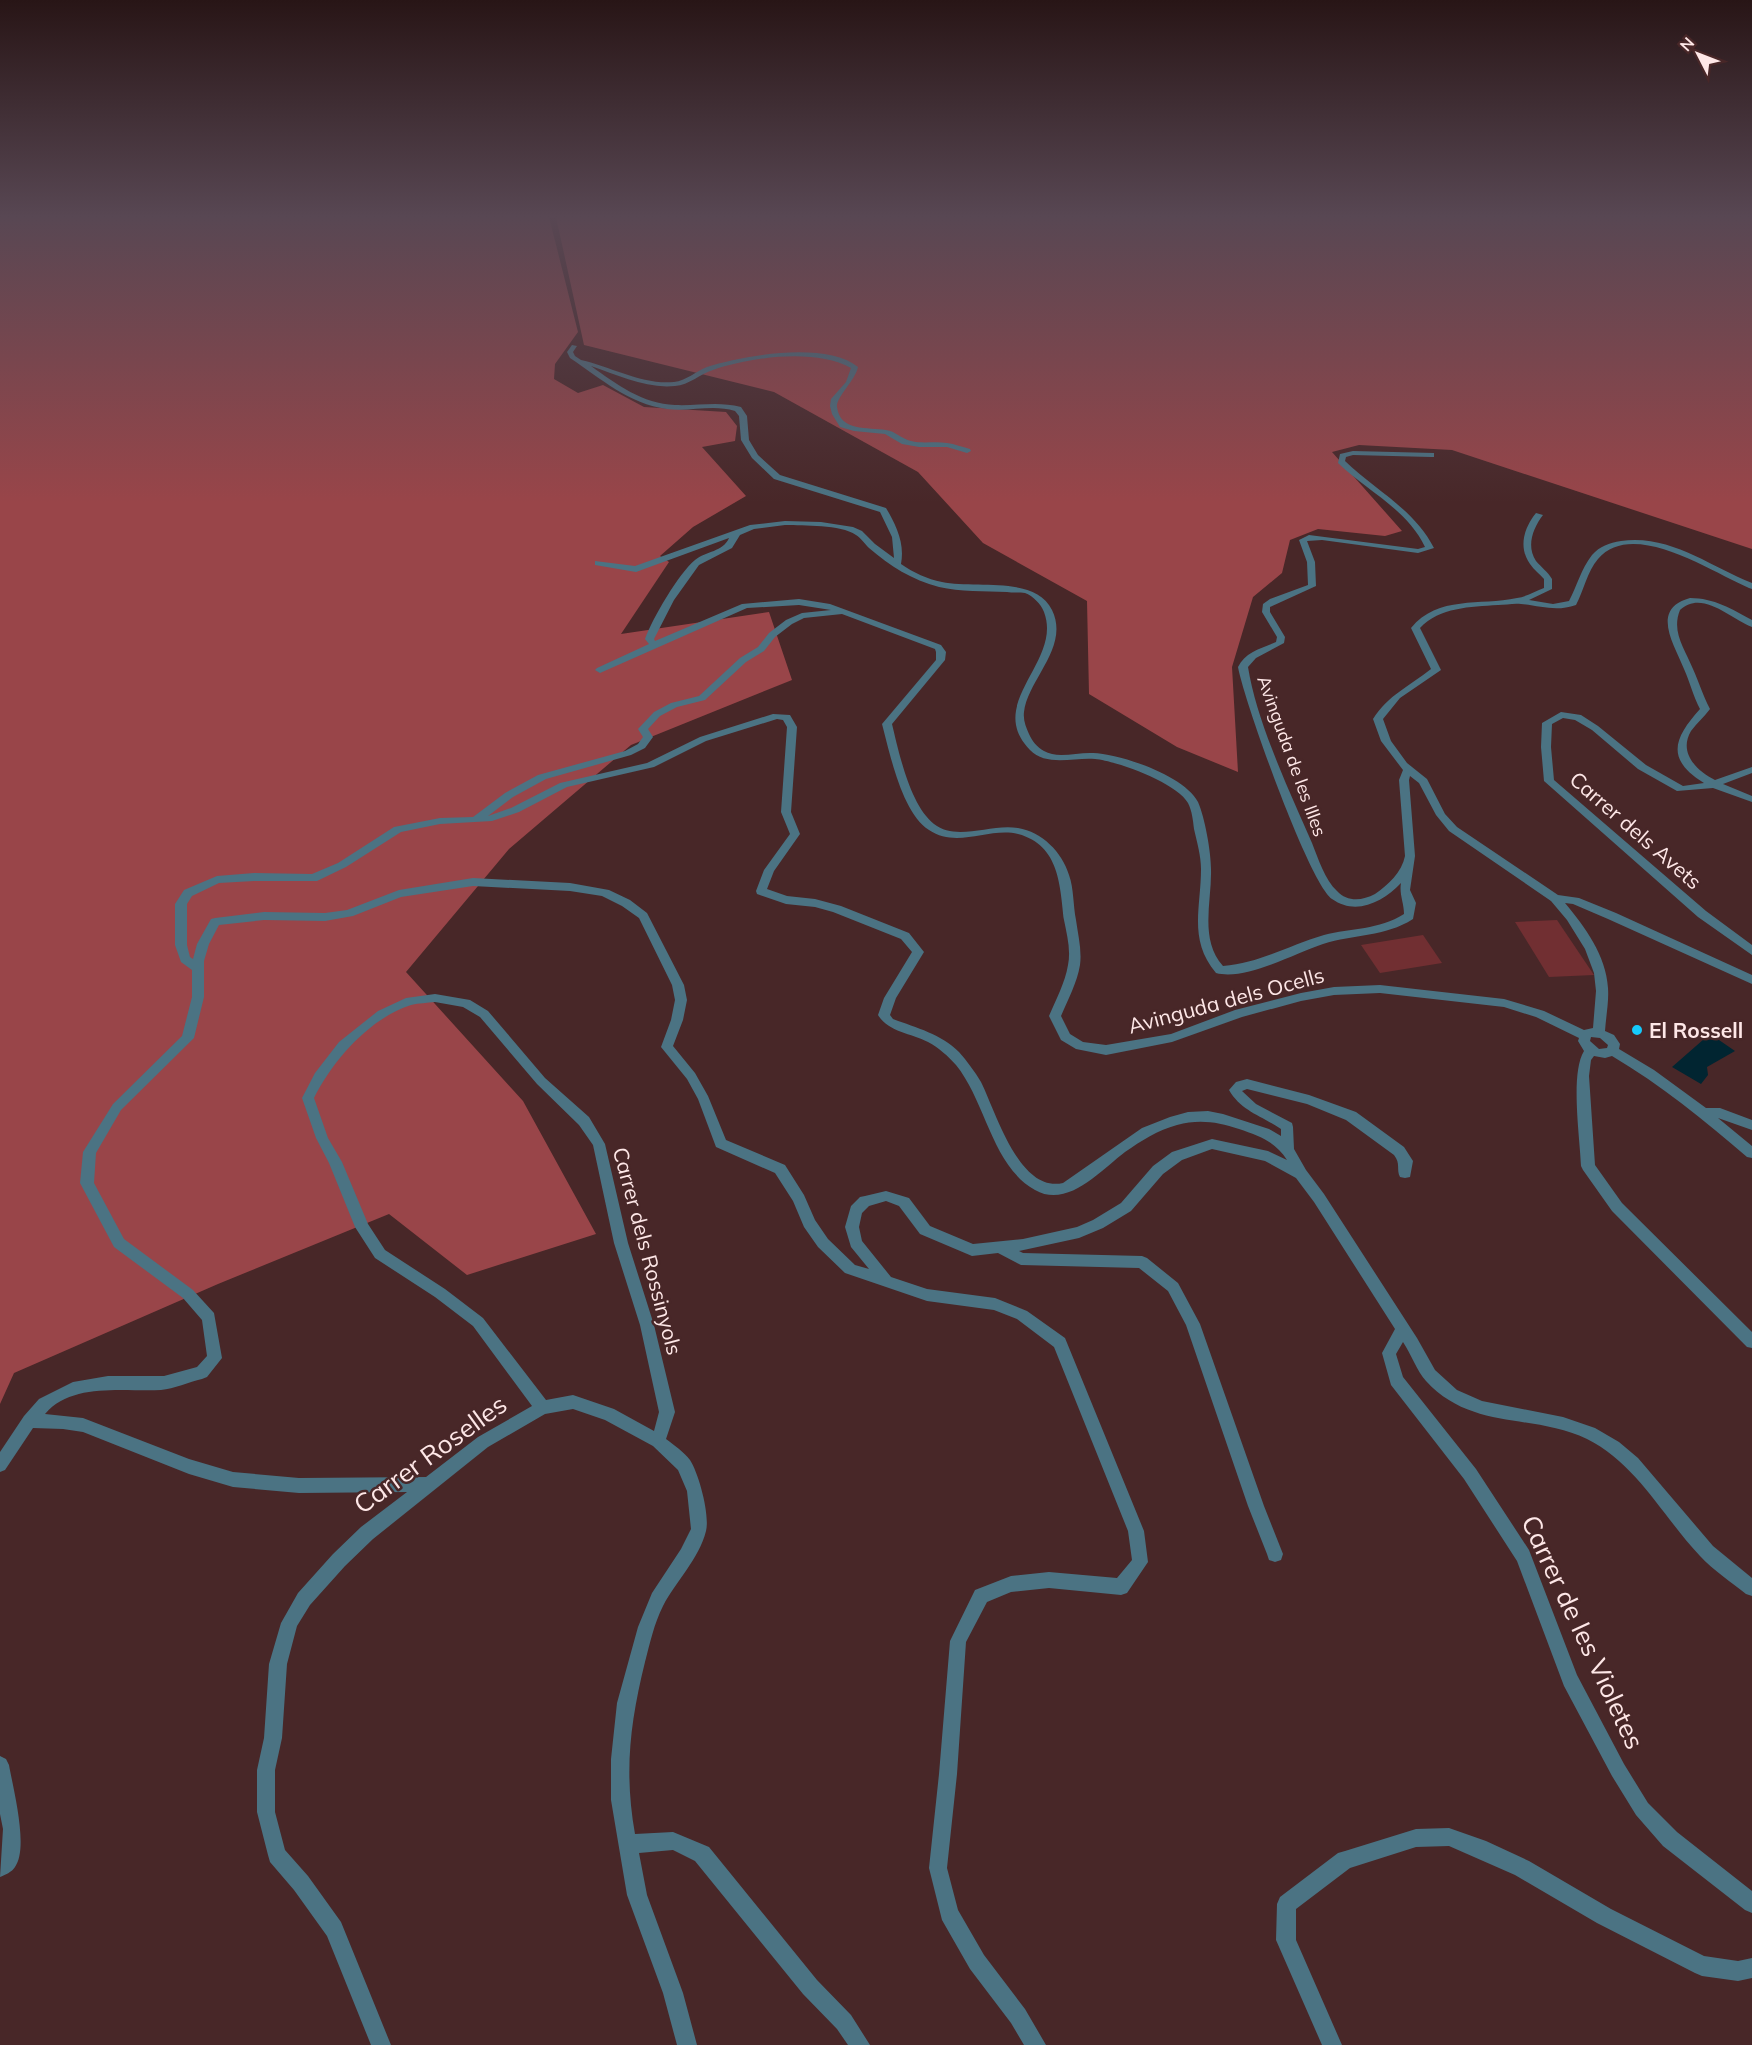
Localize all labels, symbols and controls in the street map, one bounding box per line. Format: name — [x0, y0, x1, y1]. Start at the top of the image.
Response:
north arrow — [1668, 24, 1728, 84]
text: N — [1675, 33, 1698, 55]
street label: Avinguda de les Illes — [1252, 672, 1332, 840]
street label: Carrer dels Avets — [1565, 766, 1707, 894]
street label: Avinguda dels Ocells — [1125, 961, 1327, 1039]
place label: El Rossell — [1649, 1017, 1743, 1043]
marker: El Rossell — [1630, 1023, 1644, 1037]
street label: Carrer dels Rossinyols — [608, 1144, 688, 1358]
street label: Carrer Roselles — [347, 1387, 513, 1521]
street label: Carrer de les Violetes — [1514, 1510, 1652, 1754]

